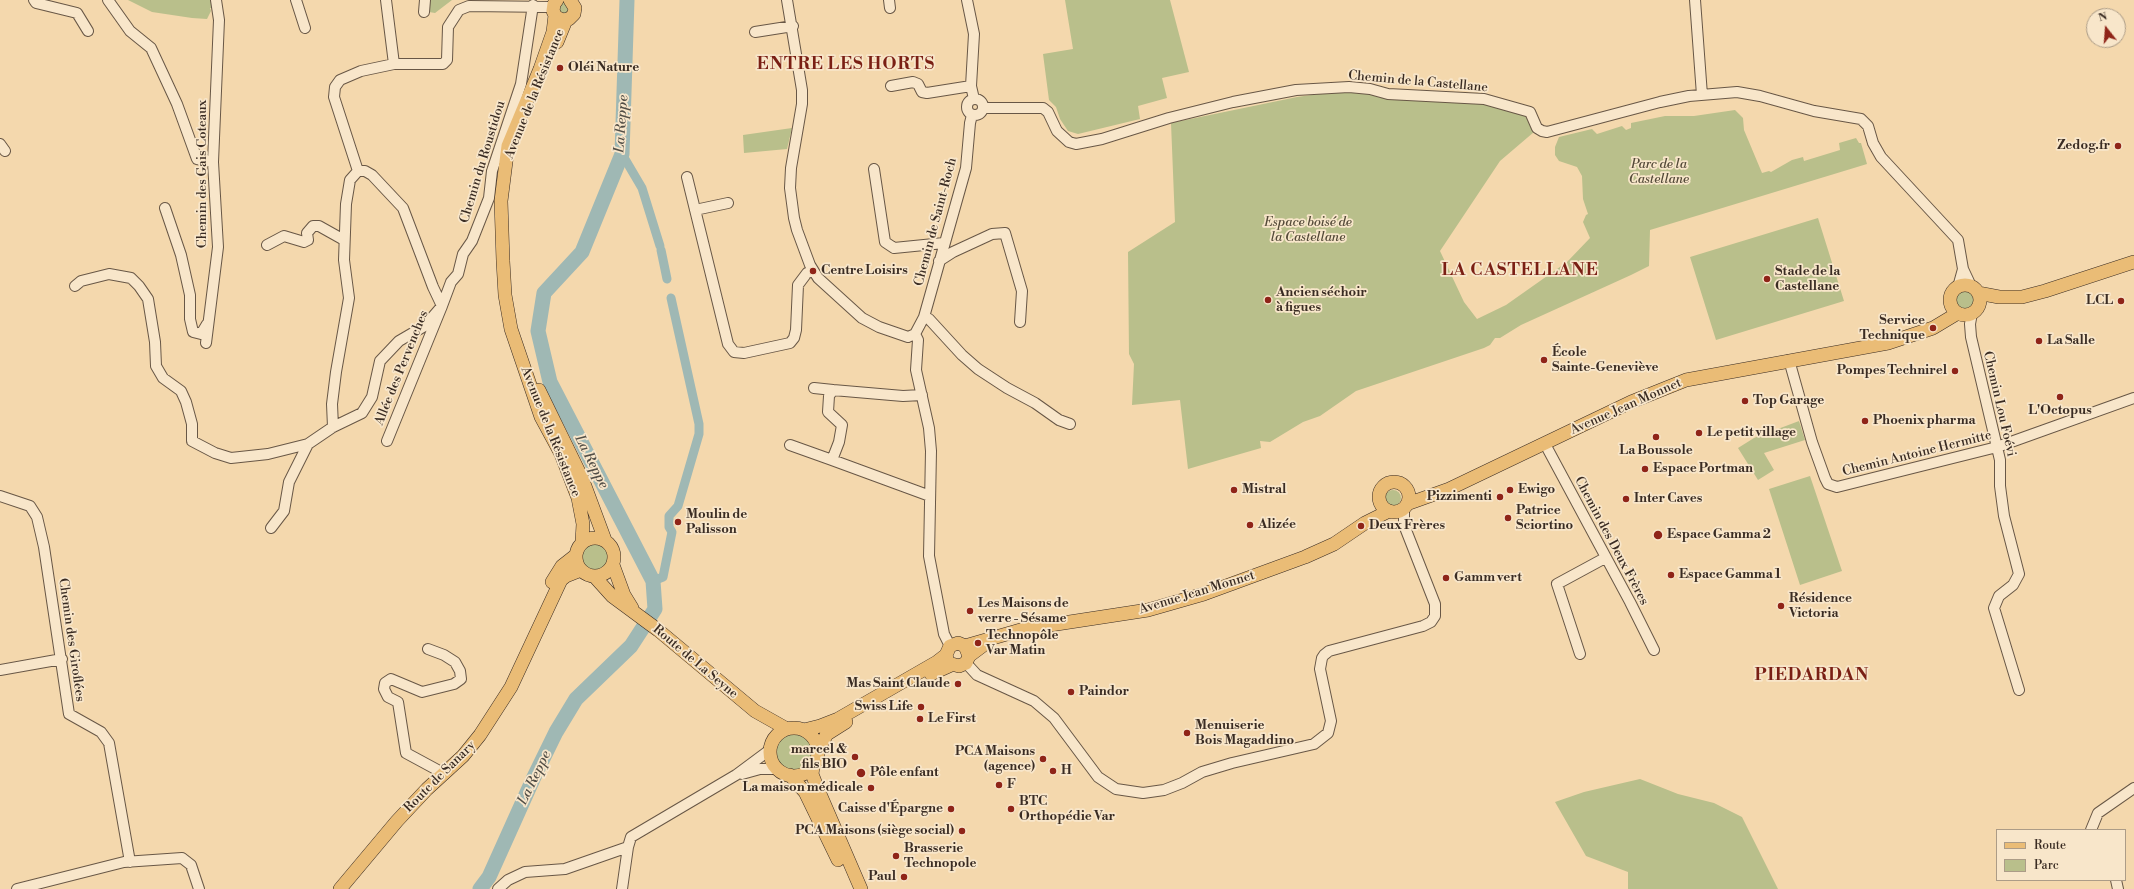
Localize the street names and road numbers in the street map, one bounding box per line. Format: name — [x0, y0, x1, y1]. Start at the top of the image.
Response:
street label: Avenue de la Résistance — [502, 27, 568, 161]
street label: Chemin de la Castellane — [1348, 68, 1488, 96]
street label: Chemin du Roustidou — [457, 99, 509, 225]
street label: Chemin des Gais Coteaux — [195, 100, 211, 248]
street label: Chemin de Saint-Roch — [911, 156, 961, 288]
street label: Allée des Pervenches — [372, 308, 432, 428]
street label: Chemin Lou Foévi — [1979, 350, 2019, 458]
street label: Avenue de la Résistance — [517, 365, 583, 499]
street label: Avenue Jean Monnet — [1568, 375, 1684, 439]
street label: Chemin Antoine Hermitte — [1841, 428, 1993, 480]
street label: Chemin des Deux Frères — [1570, 474, 1652, 608]
street label: Avenue Jean Monnet — [1137, 568, 1257, 618]
street label: Chemin des Giroflées — [55, 577, 87, 703]
street label: Route de La Seyne — [649, 622, 741, 702]
street label: Route de Sanary — [401, 738, 479, 816]

